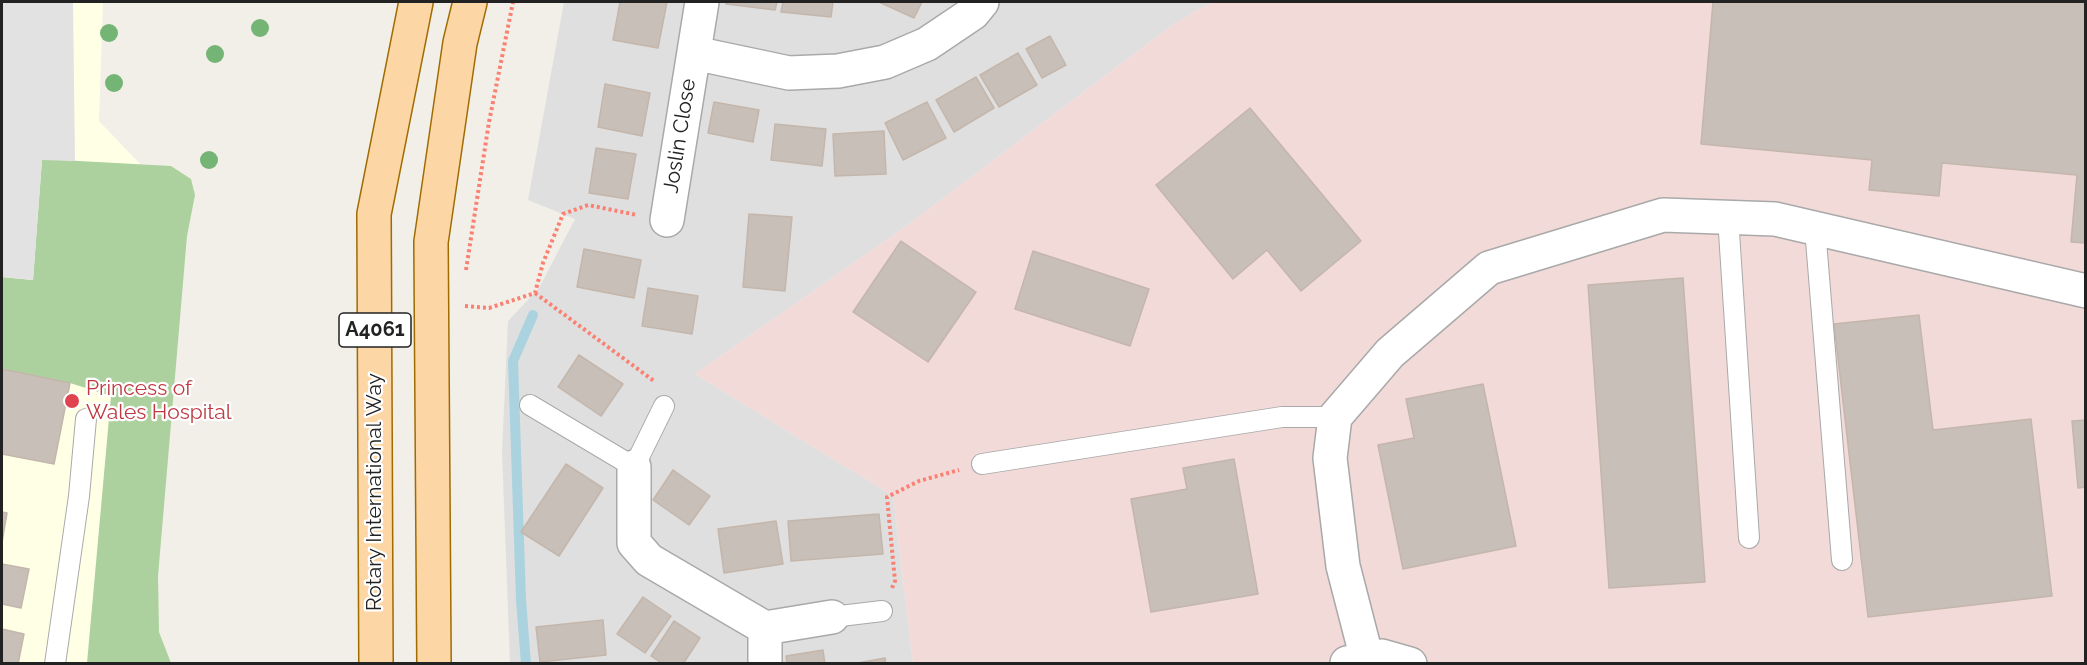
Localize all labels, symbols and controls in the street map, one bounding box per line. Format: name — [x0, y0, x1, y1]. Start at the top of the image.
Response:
street label: Joslin Close — [659, 77, 701, 195]
road number: A4061 — [339, 313, 411, 347]
street label: Rotary International Way — [362, 373, 388, 611]
place label: Princess of Wales Hospital — [86, 376, 232, 426]
marker: Princess of Wales Hospital — [63, 392, 81, 410]

